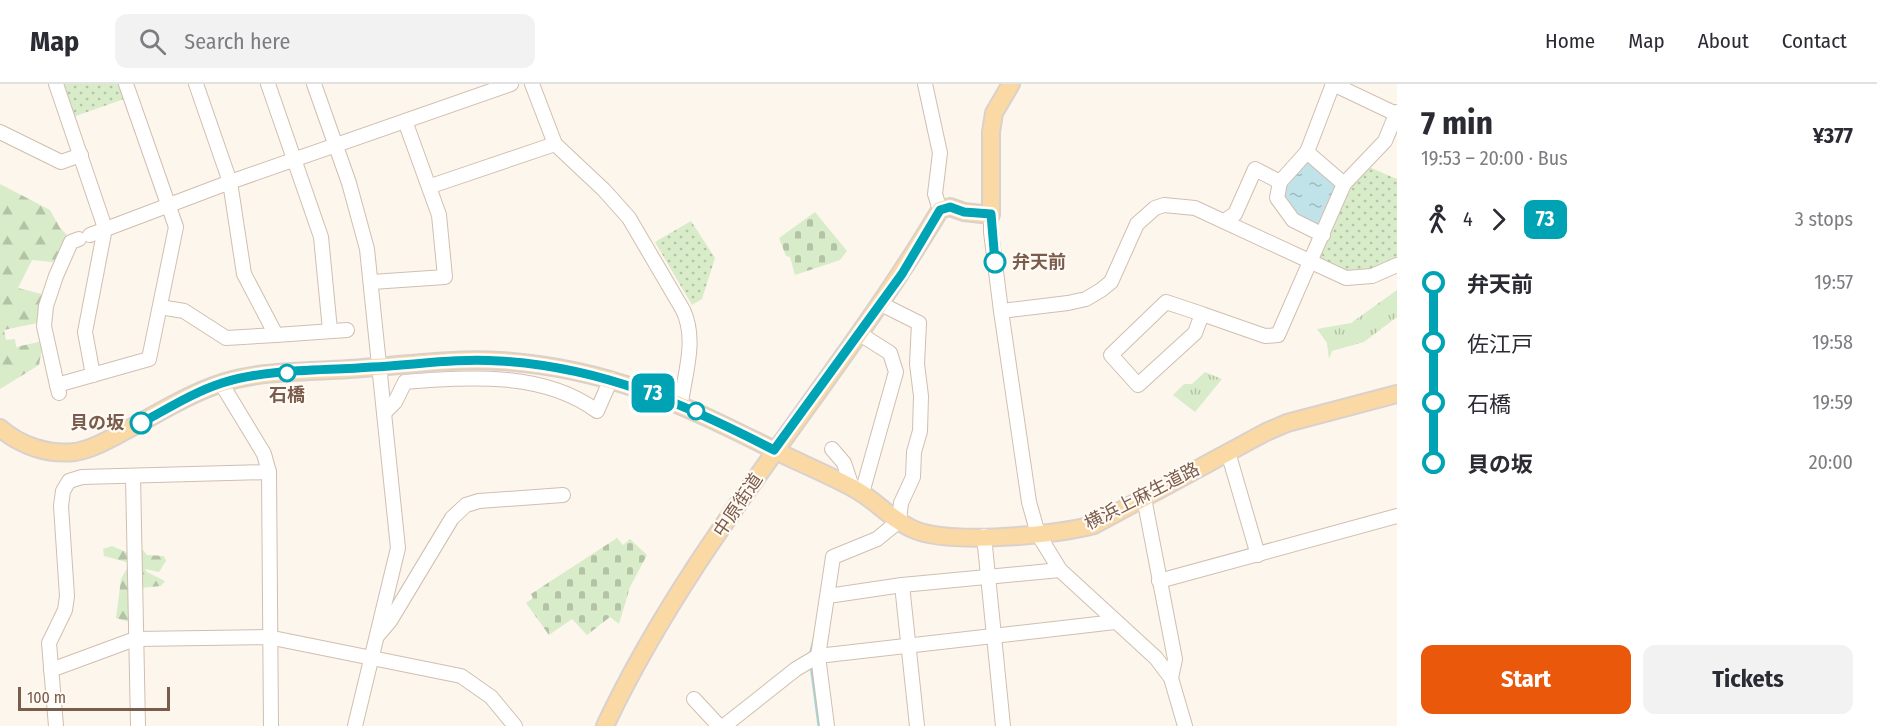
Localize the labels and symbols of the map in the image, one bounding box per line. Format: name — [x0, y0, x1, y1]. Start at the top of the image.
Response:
marker: 弁天前 — [984, 251, 1006, 273]
place label: 弁天前 — [1012, 251, 1066, 273]
marker: 石橋 — [278, 364, 296, 382]
line badge: 73 — [626, 374, 680, 412]
place label: 石橋 — [269, 384, 305, 406]
unlabelled marker — [687, 402, 705, 420]
place label: 貝の坂 — [70, 412, 125, 434]
marker: 貝の坂 — [130, 412, 152, 434]
street label: 横浜上麻生道路 — [1081, 458, 1203, 534]
street label: 中原街道 — [709, 469, 767, 541]
scale bar — [18, 684, 170, 712]

